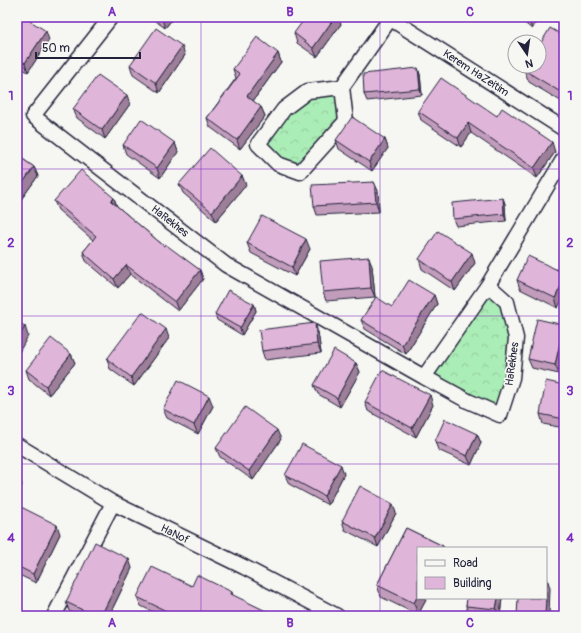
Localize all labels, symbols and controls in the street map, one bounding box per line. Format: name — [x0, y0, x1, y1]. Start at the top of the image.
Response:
text: A — [108, 4, 117, 20]
text: B — [286, 4, 294, 20]
text: C — [466, 4, 474, 20]
scale bar — [36, 34, 140, 60]
north arrow — [507, 34, 547, 74]
text: 50 m — [42, 41, 70, 56]
street label: Kerem HaZeitim — [441, 47, 512, 99]
text: N — [524, 56, 534, 71]
text: 1 — [8, 88, 14, 104]
text: 1 — [567, 88, 573, 104]
street label: HaRekhes — [149, 202, 191, 240]
text: 2 — [7, 235, 15, 251]
text: 2 — [566, 235, 574, 251]
street label: HaRekhes — [503, 341, 522, 387]
text: 3 — [7, 383, 15, 399]
text: 3 — [566, 383, 574, 399]
street label: HaNof — [159, 522, 192, 547]
text: 4 — [7, 530, 15, 546]
text: 4 — [566, 530, 574, 546]
legend — [417, 547, 547, 599]
text: Road — [453, 556, 478, 571]
text: Building — [453, 576, 492, 591]
text: A — [108, 615, 117, 631]
text: B — [286, 615, 294, 631]
text: C — [466, 615, 474, 631]

